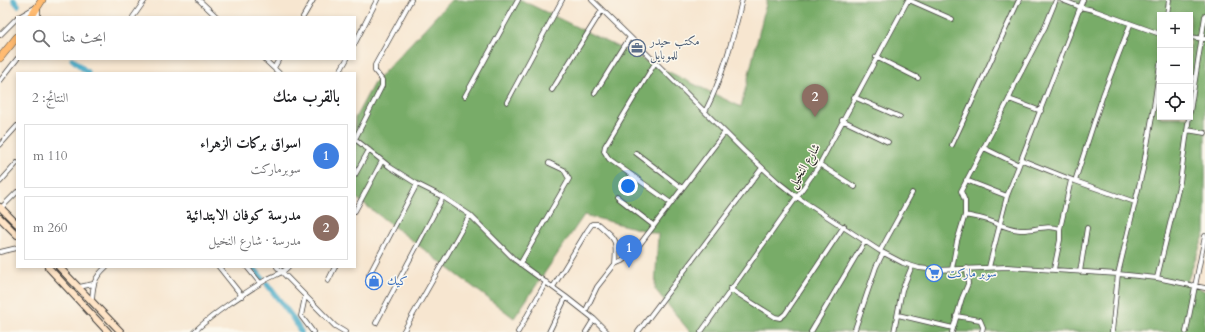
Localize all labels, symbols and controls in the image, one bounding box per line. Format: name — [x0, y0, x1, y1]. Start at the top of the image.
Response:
map controls — [1157, 12, 1193, 120]
button: + — [1157, 12, 1193, 48]
search box — [16, 16, 356, 60]
icon: search — [30, 27, 52, 49]
text: ابحث هنا — [62, 27, 106, 47]
place label: مكتب حيدر للموبايل — [649, 33, 700, 64]
office icon: مكتب حيدر للموبايل — [627, 38, 647, 58]
button: − — [1157, 48, 1193, 84]
pin: 2 — [802, 84, 828, 117]
button: locate — [1157, 84, 1193, 120]
text: بالقرب منك — [273, 85, 340, 108]
text: النتائج: 2 — [32, 89, 68, 107]
text: اسواق بركات الزهراء — [200, 133, 301, 153]
street label: شارع النخيل — [784, 140, 826, 193]
text: 110 m — [33, 147, 67, 165]
text: 1 — [323, 147, 329, 165]
text: سوبرماركت — [251, 160, 301, 178]
your location — [618, 176, 638, 196]
text: مدرسة كوفان الابتدائية — [186, 205, 301, 225]
text: 260 m — [33, 219, 67, 237]
text: 2 — [323, 219, 329, 237]
text: مدرسة · شارع النخيل — [208, 232, 301, 250]
pin: 1 — [616, 235, 642, 268]
supermarket icon: سوبر ماركت — [924, 263, 944, 283]
place label: سوبر ماركت — [947, 265, 997, 281]
shop icon: كيك — [364, 271, 384, 291]
place label: كيك — [387, 273, 408, 289]

